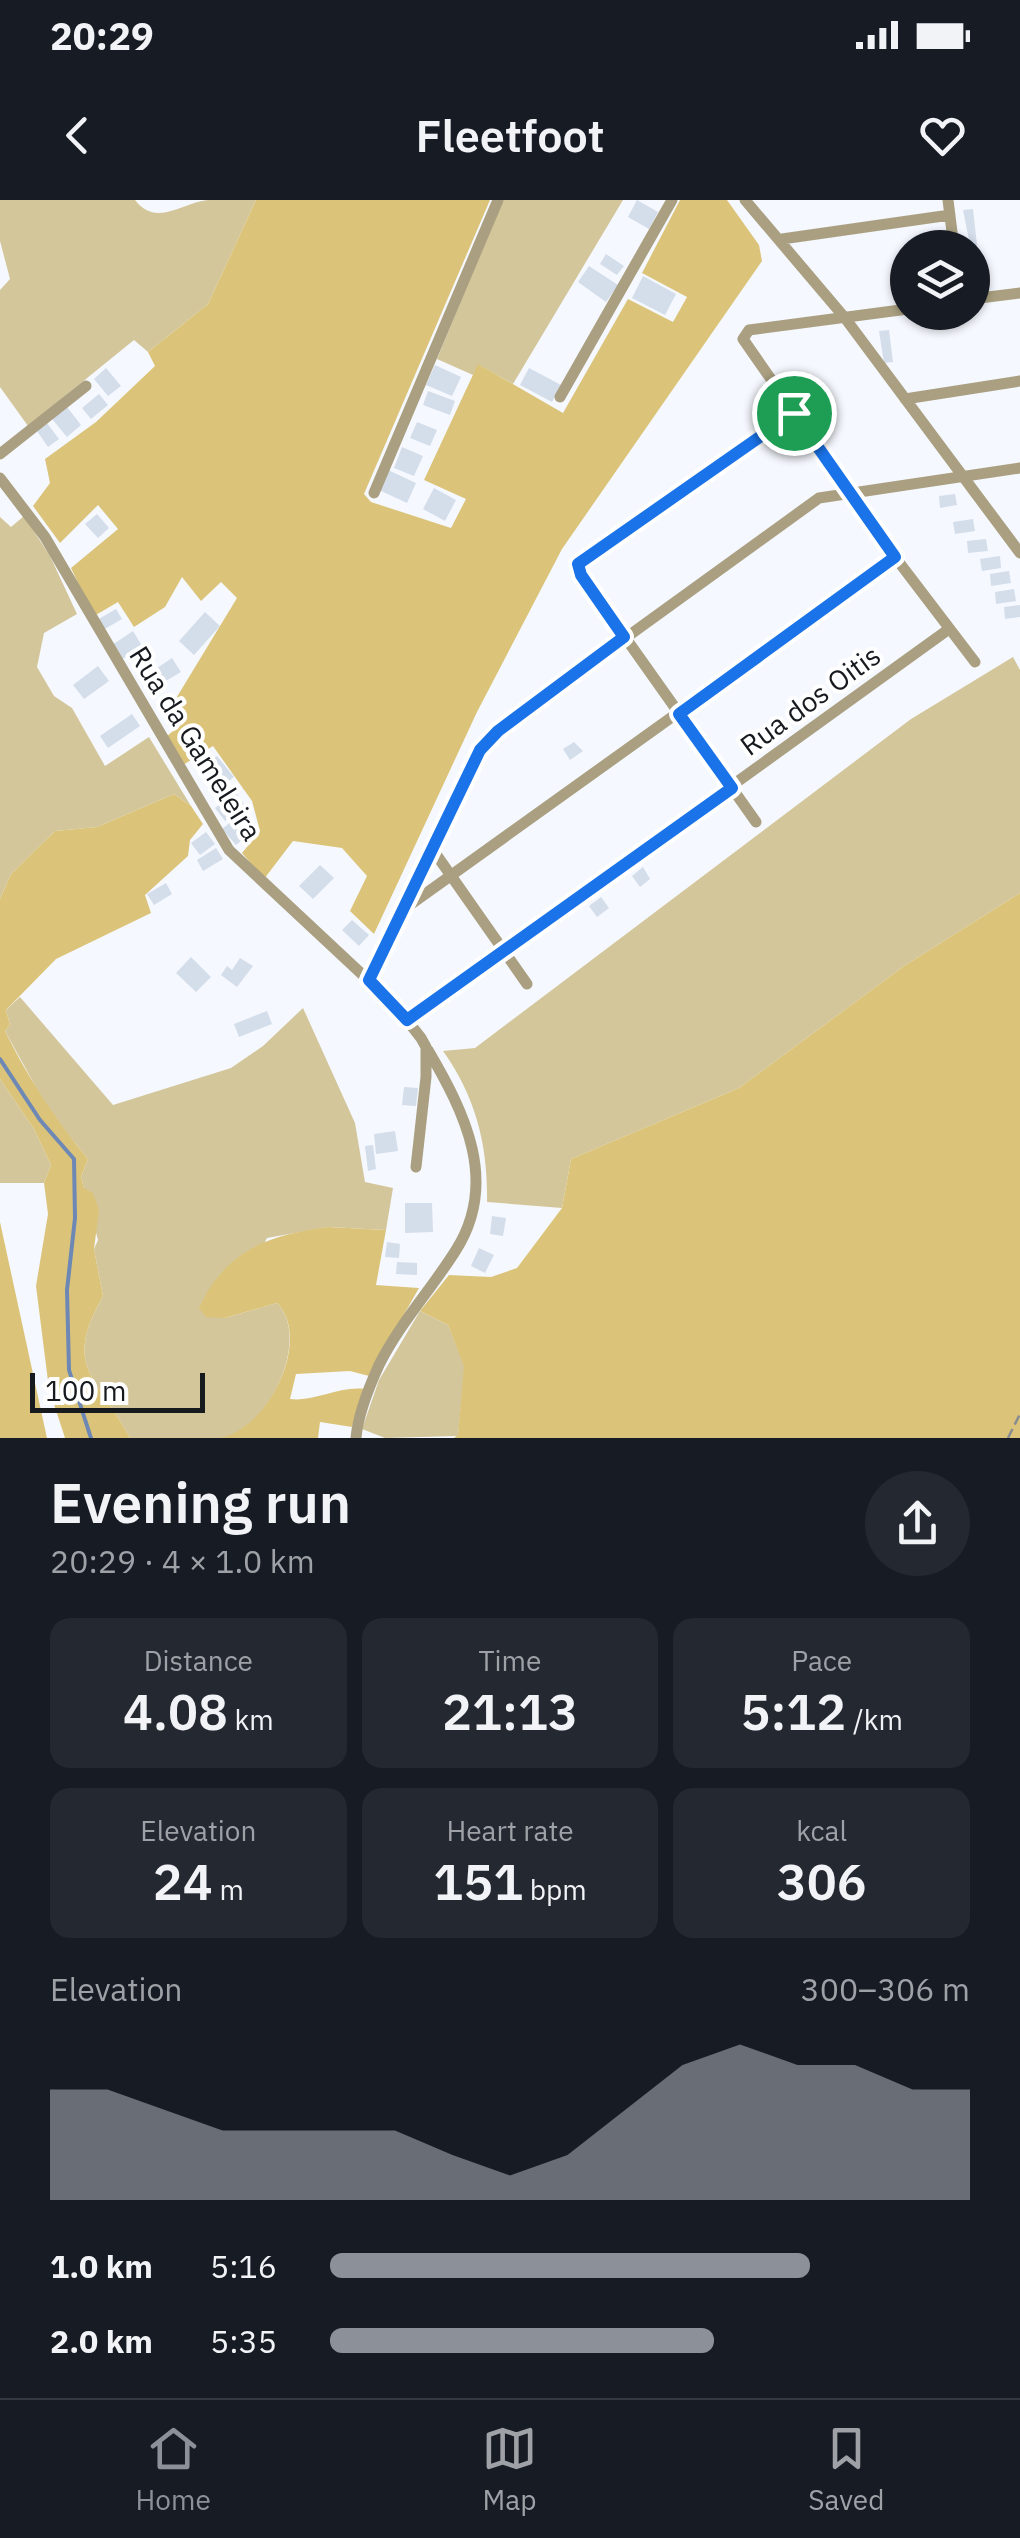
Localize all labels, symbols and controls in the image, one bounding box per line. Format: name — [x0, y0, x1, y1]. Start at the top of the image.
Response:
text: 20:29 — [50, 11, 154, 60]
text: Fleetfoot — [416, 106, 605, 164]
icon: back — [50, 108, 105, 163]
icon: heart — [915, 108, 970, 163]
map controls — [890, 230, 990, 330]
button: layers — [890, 230, 990, 330]
pin — [752, 371, 837, 456]
icon: arrive — [767, 386, 822, 441]
street label: Rua dos Oitis — [732, 637, 888, 763]
street label: Rua da Gameleira — [121, 639, 271, 847]
scale bar — [30, 1368, 205, 1412]
text: 100 m — [45, 1372, 126, 1409]
text: Evening run — [50, 1467, 351, 1538]
button: share — [865, 1471, 970, 1576]
text: 20:29 · 4 × 1.0 km — [50, 1540, 315, 1582]
text: Distance — [144, 1642, 253, 1679]
text: Time — [479, 1642, 541, 1679]
text: Pace — [791, 1642, 852, 1679]
text: 4.08 — [123, 1679, 228, 1744]
text: 21:13 — [442, 1679, 578, 1744]
text: 5:12 — [740, 1679, 846, 1744]
text: km — [228, 1701, 274, 1738]
text: /km — [846, 1701, 903, 1738]
text: Elevation — [140, 1812, 256, 1849]
text: Heart rate — [446, 1812, 574, 1849]
text: kcal — [796, 1812, 847, 1849]
text: 24 — [153, 1849, 213, 1914]
text: 151 — [433, 1849, 523, 1914]
text: 306 — [777, 1849, 867, 1914]
text: m — [213, 1871, 244, 1908]
text: bpm — [523, 1871, 587, 1908]
text: Elevation — [50, 1968, 183, 2010]
text: 300–306 m — [800, 1968, 970, 2010]
text: 1.0 km — [50, 2245, 153, 2287]
text: 5:16 — [210, 2245, 277, 2287]
text: 2.0 km — [50, 2320, 153, 2362]
text: 5:35 — [210, 2320, 277, 2362]
tab: Home — [136, 2421, 211, 2518]
tab: Map — [482, 2421, 537, 2518]
tab: Saved — [808, 2421, 884, 2518]

